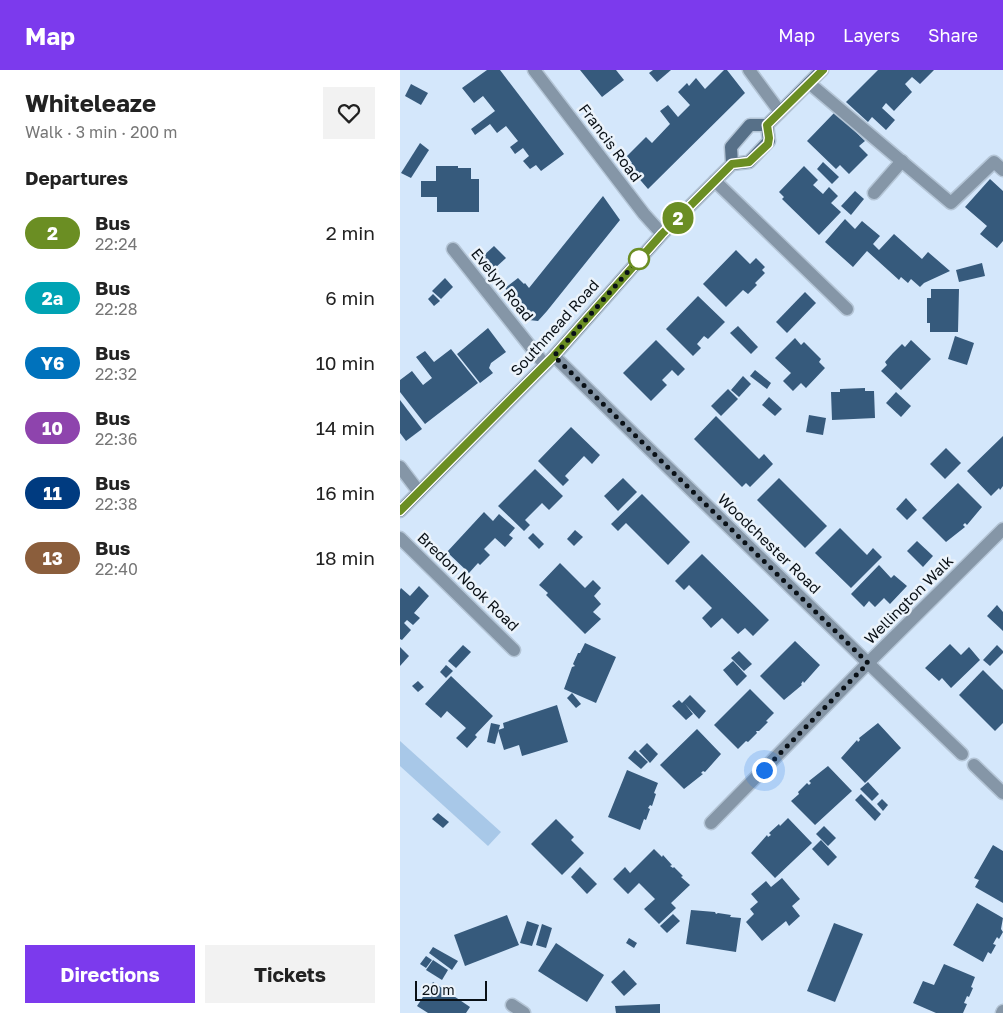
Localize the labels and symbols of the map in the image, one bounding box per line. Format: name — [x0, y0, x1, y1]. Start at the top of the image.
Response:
street label: Francis Road — [576, 100, 646, 185]
line badge: 2 — [662, 202, 694, 234]
street label: Evelyn Road — [468, 244, 538, 324]
unlabelled marker — [628, 248, 650, 270]
street label: Southmead Road — [506, 276, 602, 379]
street label: Woodchester Road — [714, 490, 825, 597]
street label: Bredon Nook Road — [414, 528, 523, 634]
street label: Wellington Walk — [860, 551, 957, 647]
your location — [752, 758, 777, 783]
scale bar — [415, 978, 488, 1001]

